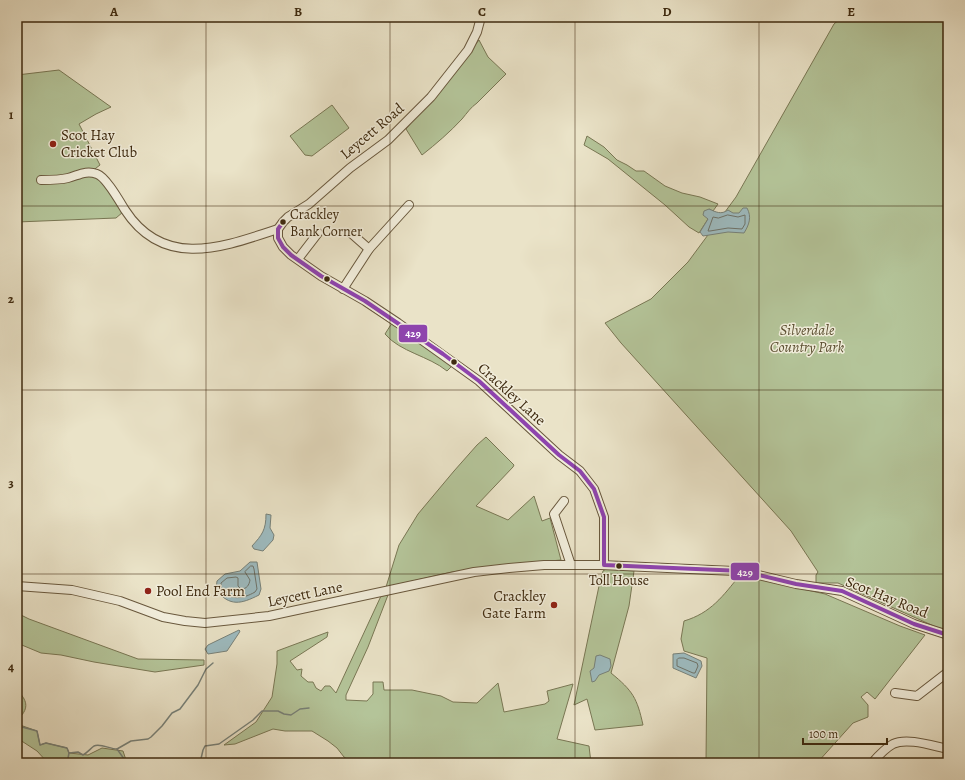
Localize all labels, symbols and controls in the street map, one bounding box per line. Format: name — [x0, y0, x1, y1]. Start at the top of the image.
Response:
text: A — [109, 3, 119, 20]
text: B — [294, 3, 302, 20]
text: C — [478, 3, 486, 20]
text: D — [662, 3, 672, 20]
text: E — [847, 3, 855, 20]
street label: Leycett Road — [336, 98, 409, 164]
text: 1 — [9, 106, 14, 123]
place label: Scot Hay Cricket Club — [61, 125, 137, 162]
marker: Scot Hay Cricket Club — [48, 139, 58, 149]
place label: Crackley Bank Corner — [290, 205, 363, 241]
marker: Crackley Bank Corner — [278, 217, 288, 227]
unlabelled marker — [322, 274, 332, 284]
text: 2 — [8, 290, 15, 307]
park label: Silverdale Country Park — [770, 320, 845, 357]
line badge: 429 — [398, 324, 428, 343]
text: 429 — [405, 326, 421, 341]
unlabelled marker — [449, 357, 459, 367]
street label: Crackley Lane — [474, 358, 551, 430]
text: 3 — [8, 474, 14, 491]
marker: Toll House — [614, 561, 624, 571]
line badge: 429 — [730, 562, 760, 581]
text: 429 — [737, 565, 753, 580]
place label: Toll House — [589, 571, 649, 590]
street label: Scot Hay Road — [843, 571, 932, 623]
street label: Leycett Lane — [266, 576, 345, 612]
place label: Pool End Farm — [156, 581, 246, 601]
marker: Pool End Farm — [143, 586, 153, 596]
place label: Crackley Gate Farm — [482, 586, 547, 623]
marker: Crackley Gate Farm — [549, 600, 559, 610]
text: 4 — [8, 658, 14, 675]
scale bar — [803, 720, 887, 746]
text: 100 m — [809, 726, 838, 742]

